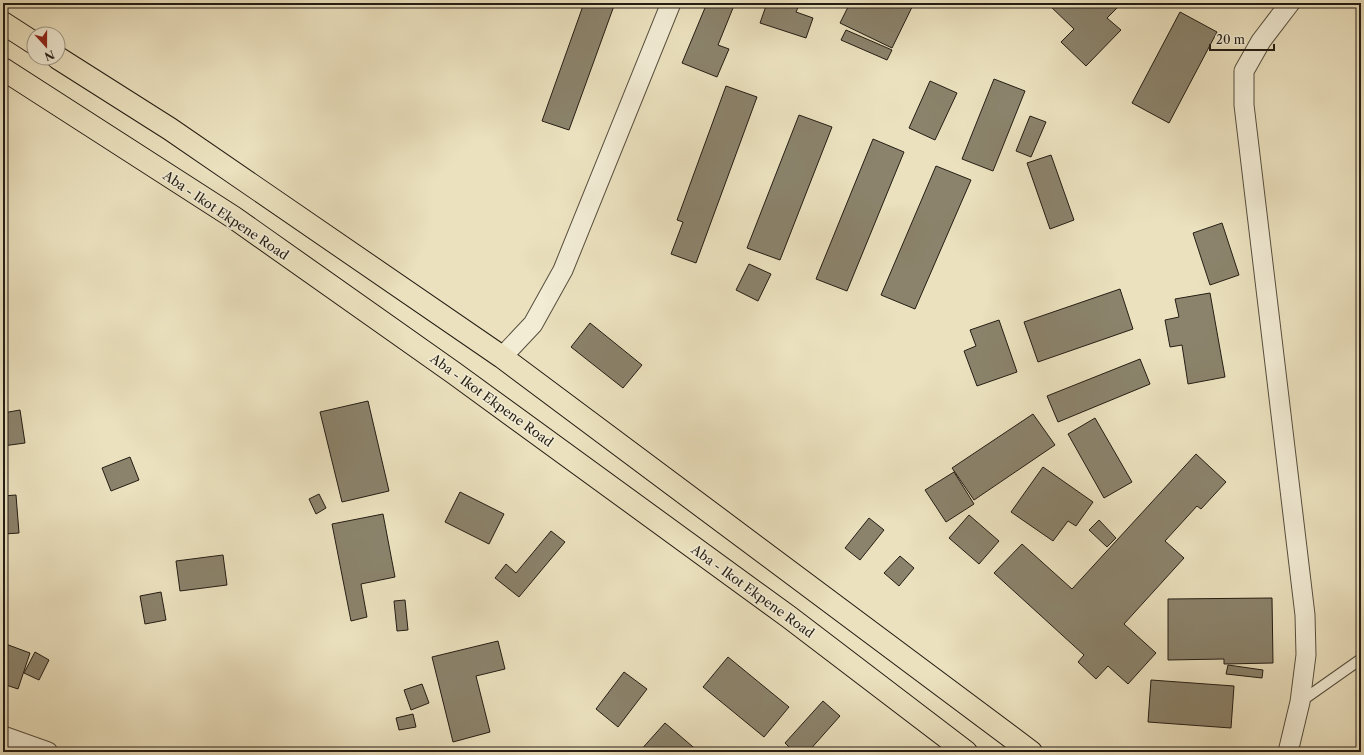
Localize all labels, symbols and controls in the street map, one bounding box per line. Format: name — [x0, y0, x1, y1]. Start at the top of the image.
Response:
north arrow — [26, 26, 66, 66]
scale bar — [1210, 26, 1274, 52]
text: 20 m — [1216, 32, 1245, 47]
text: N — [42, 47, 57, 64]
street label: Aba - Ikot Ekpene Road — [159, 166, 292, 263]
street label: Aba - Ikot Ekpene Road — [427, 350, 557, 450]
street label: Aba - Ikot Ekpene Road — [688, 541, 818, 641]

